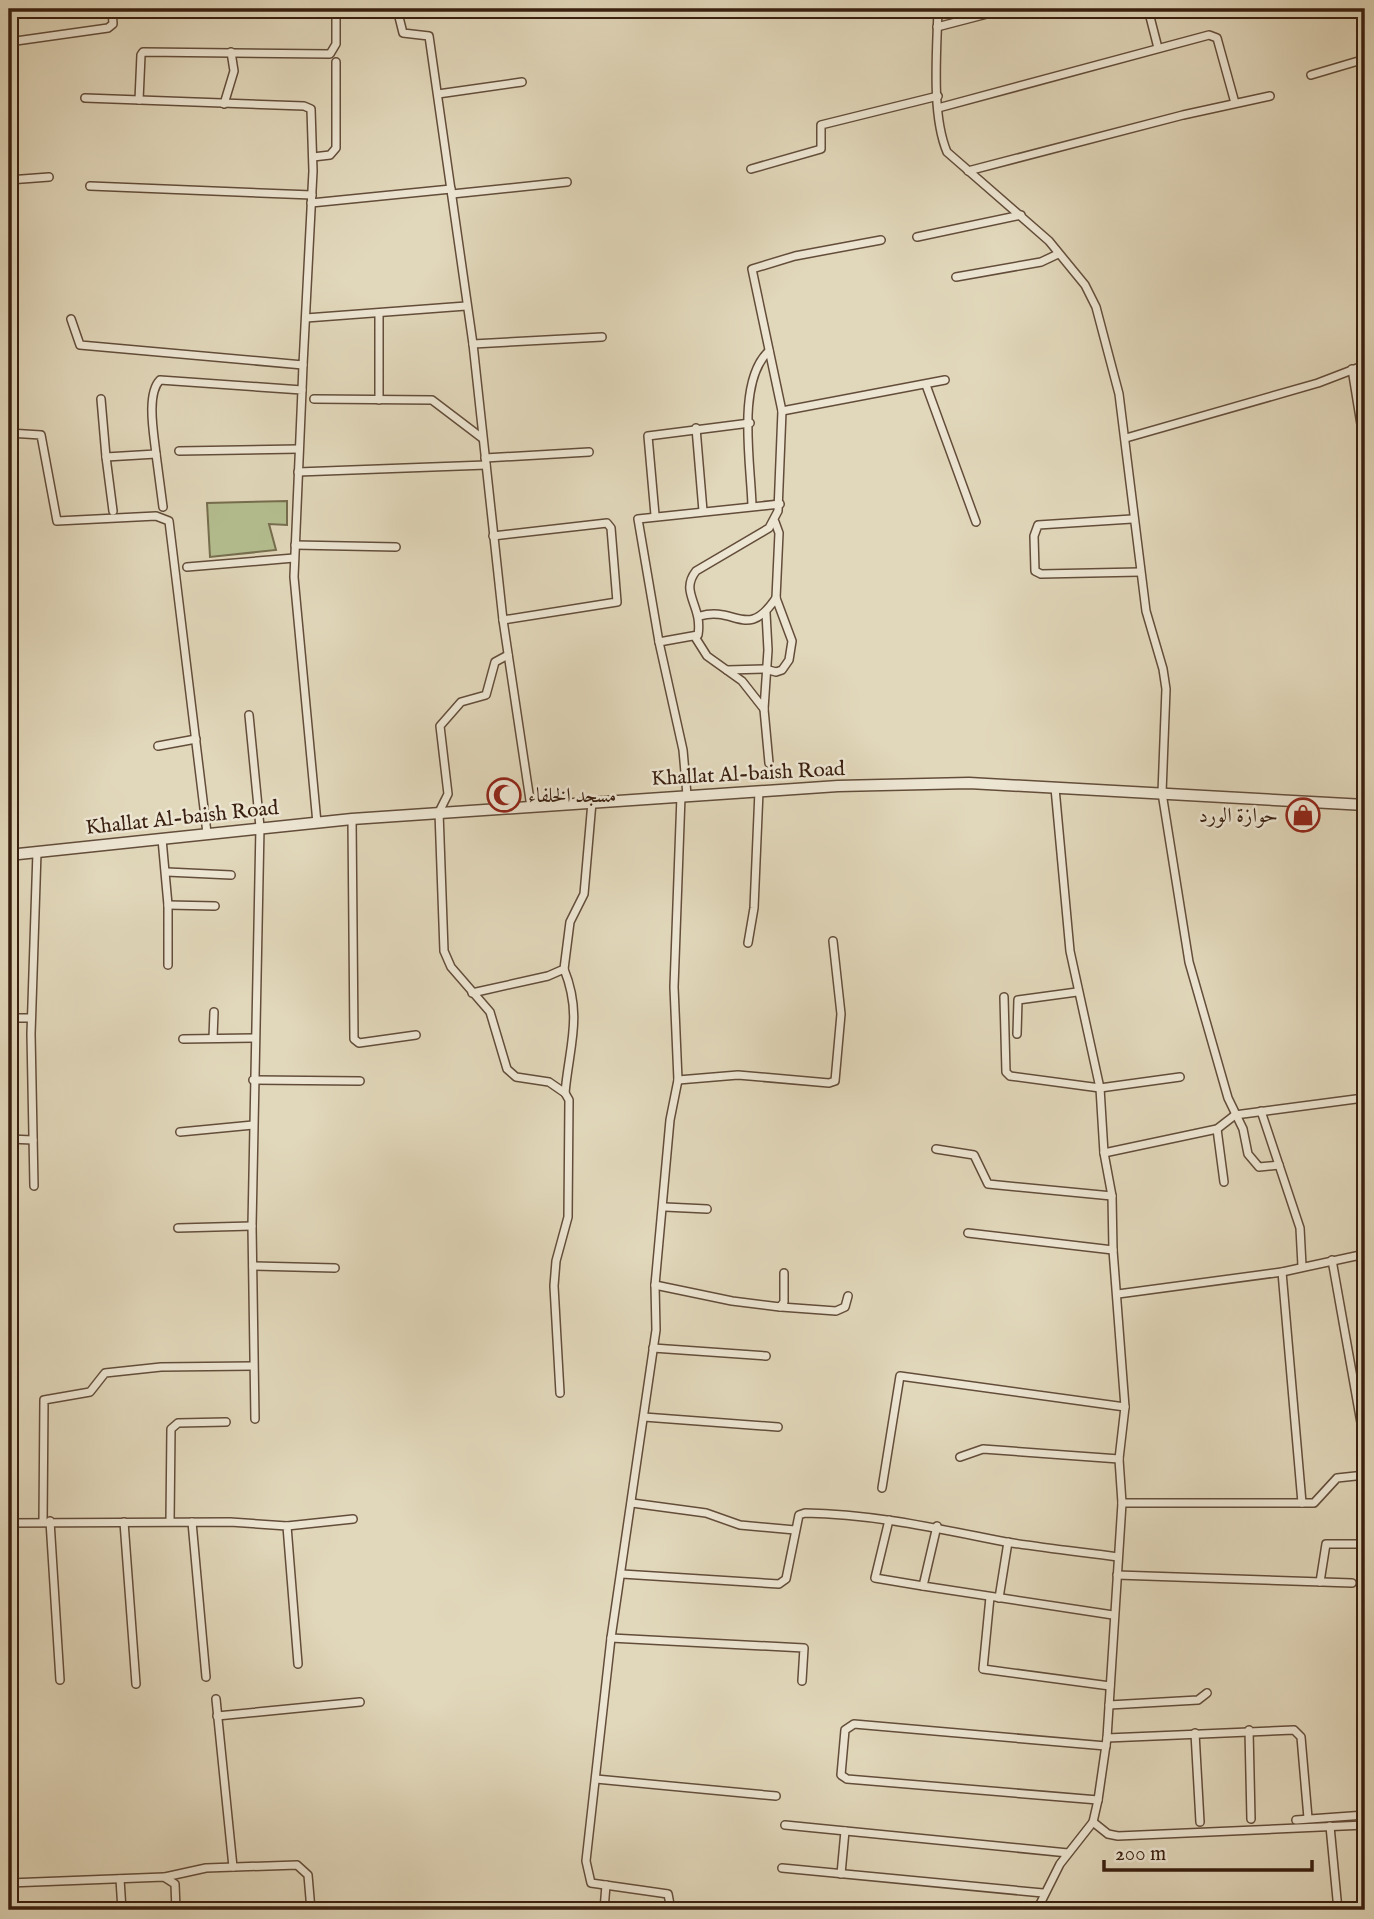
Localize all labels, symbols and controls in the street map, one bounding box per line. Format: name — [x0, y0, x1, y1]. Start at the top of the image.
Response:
street label: Khallat Al-baish Road — [650, 756, 846, 793]
mosque icon: مسجد الخلفاء — [485, 776, 523, 814]
place label: مسجد الخلفاء — [528, 783, 616, 810]
street label: Khallat Al-baish Road — [84, 795, 281, 842]
shop icon: حوازة الورد — [1284, 796, 1322, 834]
place label: حوازة الورد — [1198, 803, 1278, 830]
scale bar — [1104, 1828, 1313, 1872]
text: 200 m — [1115, 1841, 1166, 1868]

